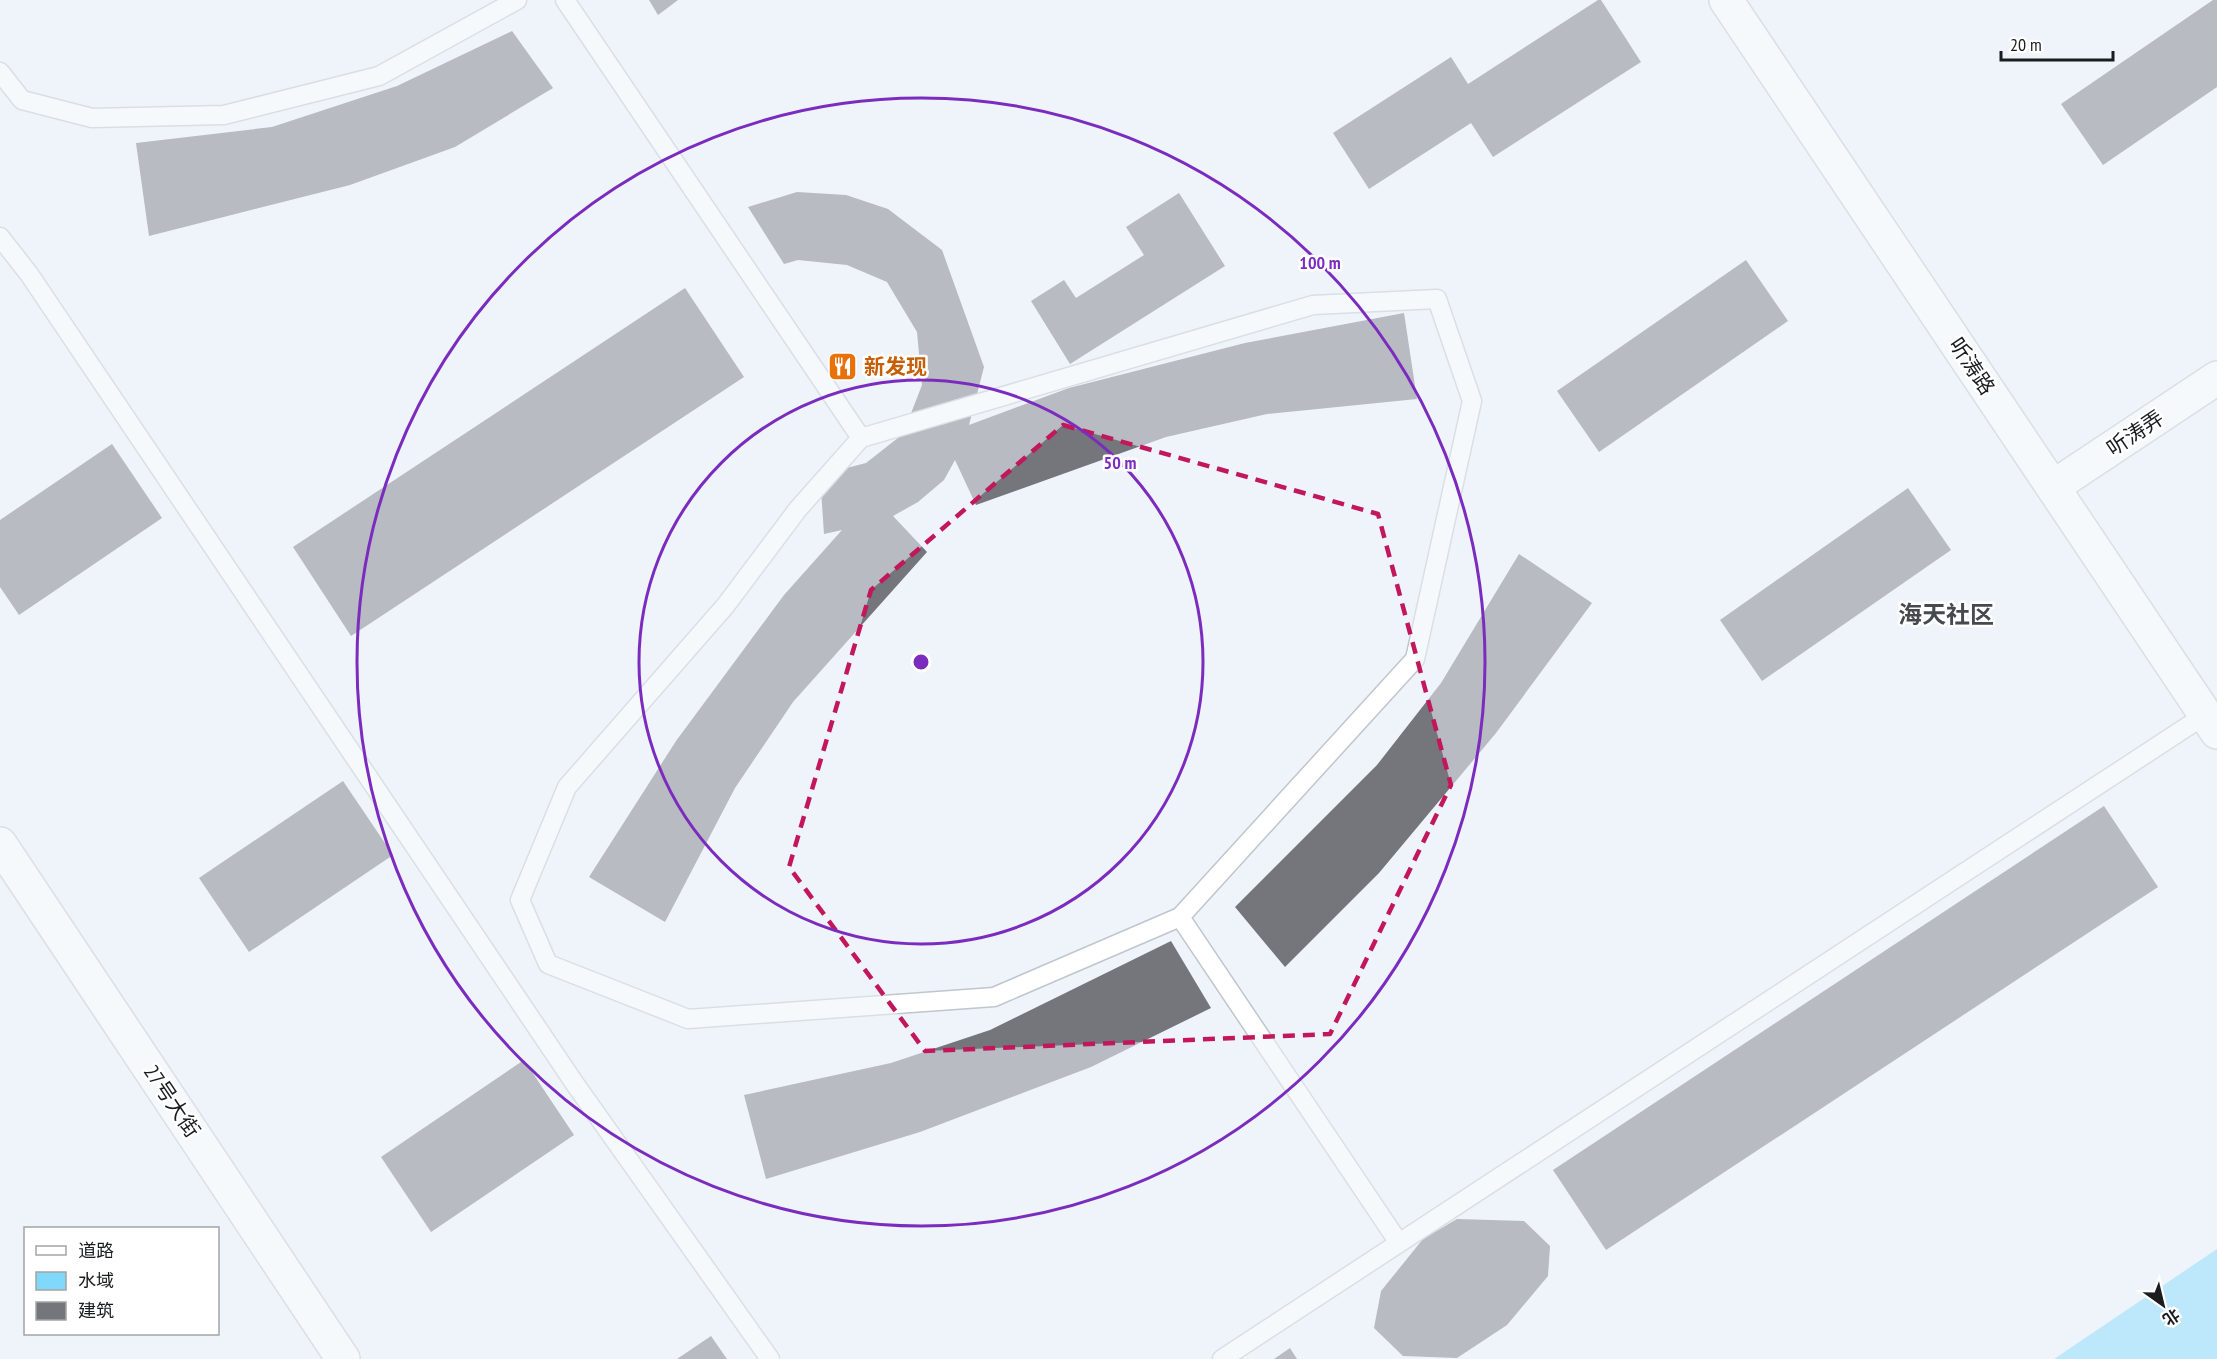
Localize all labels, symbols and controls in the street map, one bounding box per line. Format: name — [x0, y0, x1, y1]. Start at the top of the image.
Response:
scale bar — [2001, 24, 2114, 62]
text: 20 m — [2010, 33, 2042, 56]
text: 100 m — [1299, 251, 1341, 274]
street label: 听涛路 — [1943, 332, 2001, 400]
restaurant icon: 新发现 — [827, 350, 859, 382]
place label: 新发现 — [864, 353, 927, 380]
street label: 听涛弄 — [2101, 404, 2169, 462]
text: 50 m — [1104, 451, 1136, 474]
district label: 海天社区 — [1898, 599, 1994, 630]
centre of rings — [911, 652, 931, 672]
street label: 27号大街 — [138, 1059, 206, 1143]
legend — [24, 1227, 219, 1335]
text: 道路 — [78, 1239, 114, 1262]
text: 水域 — [78, 1269, 114, 1292]
north arrow — [2133, 1275, 2193, 1335]
text: 建筑 — [78, 1299, 114, 1322]
text: 北 — [2159, 1305, 2184, 1330]

